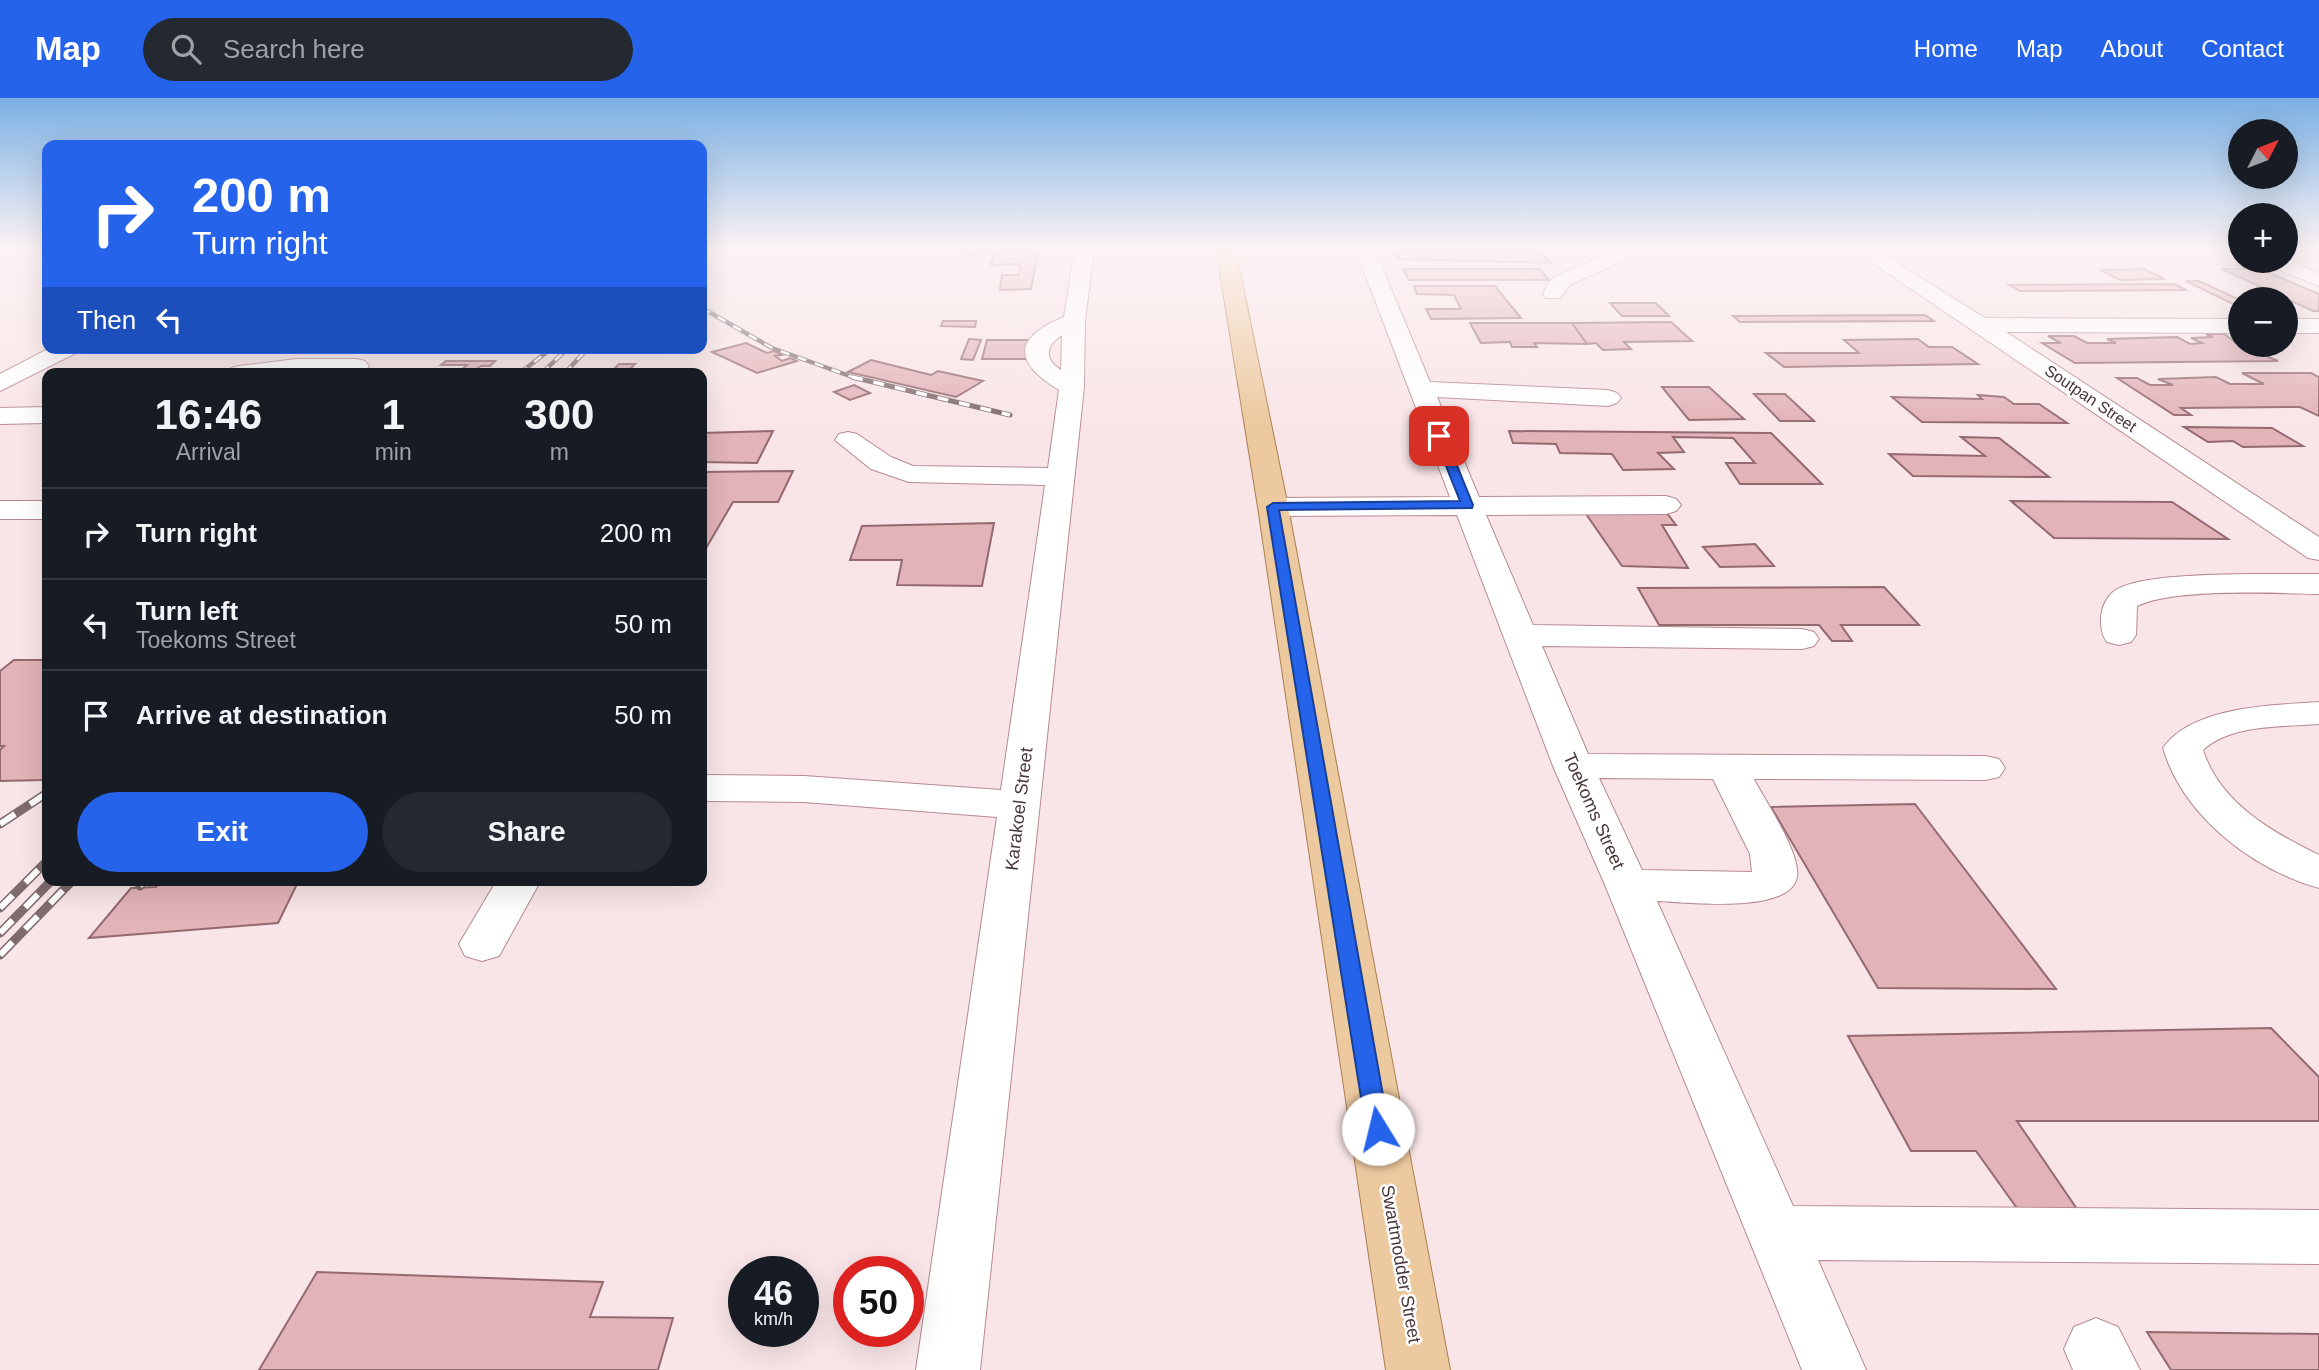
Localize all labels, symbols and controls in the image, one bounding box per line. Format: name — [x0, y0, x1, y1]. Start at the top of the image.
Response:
search box — [143, 18, 633, 81]
text: Map — [35, 30, 101, 67]
icon: search — [167, 30, 205, 68]
text: Search here — [223, 34, 365, 64]
text: Home — [1914, 35, 1978, 62]
text: Map — [2016, 35, 2063, 62]
text: About — [2101, 35, 2163, 62]
text: Contact — [2201, 35, 2284, 62]
north arrow — [2228, 119, 2298, 189]
map controls — [2228, 119, 2298, 357]
icon: right — [77, 168, 168, 259]
text: 200 m — [192, 168, 331, 222]
button: + — [2228, 203, 2298, 273]
text: Turn right — [192, 225, 328, 261]
button: − — [2228, 287, 2298, 357]
icon: left — [150, 301, 188, 339]
text: Then — [77, 305, 136, 335]
street label: Soutpan Street — [2042, 362, 2140, 436]
text: 16:46 — [155, 391, 262, 438]
text: 1 — [381, 391, 405, 438]
text: 300 — [524, 391, 594, 438]
pin — [1409, 406, 1469, 466]
icon: arrive — [1420, 417, 1458, 455]
text: Arrival — [176, 439, 241, 465]
text: min — [375, 439, 412, 465]
text: m — [550, 439, 569, 465]
icon: right — [77, 515, 115, 553]
text: Turn right — [136, 518, 257, 548]
text: 200 m — [600, 518, 672, 548]
text: Turn left — [136, 596, 238, 626]
icon: left — [77, 606, 115, 644]
text: 50 m — [614, 609, 672, 639]
text: Toekoms Street — [136, 627, 296, 653]
icon: arrive — [77, 697, 115, 735]
text: Arrive at destination — [136, 700, 387, 730]
text: 50 m — [614, 700, 672, 730]
street label: Karakoel Street — [1002, 746, 1036, 872]
street label: Toekoms Street — [1559, 750, 1629, 872]
button: Exit — [77, 792, 368, 872]
button: Share — [382, 792, 672, 872]
position arrow — [1341, 1092, 1415, 1166]
street label: Swartmodder Street — [1377, 1183, 1425, 1345]
speed limit sign: 50 — [833, 1256, 924, 1347]
text: 46 — [754, 1273, 793, 1312]
text: km/h — [754, 1309, 793, 1329]

